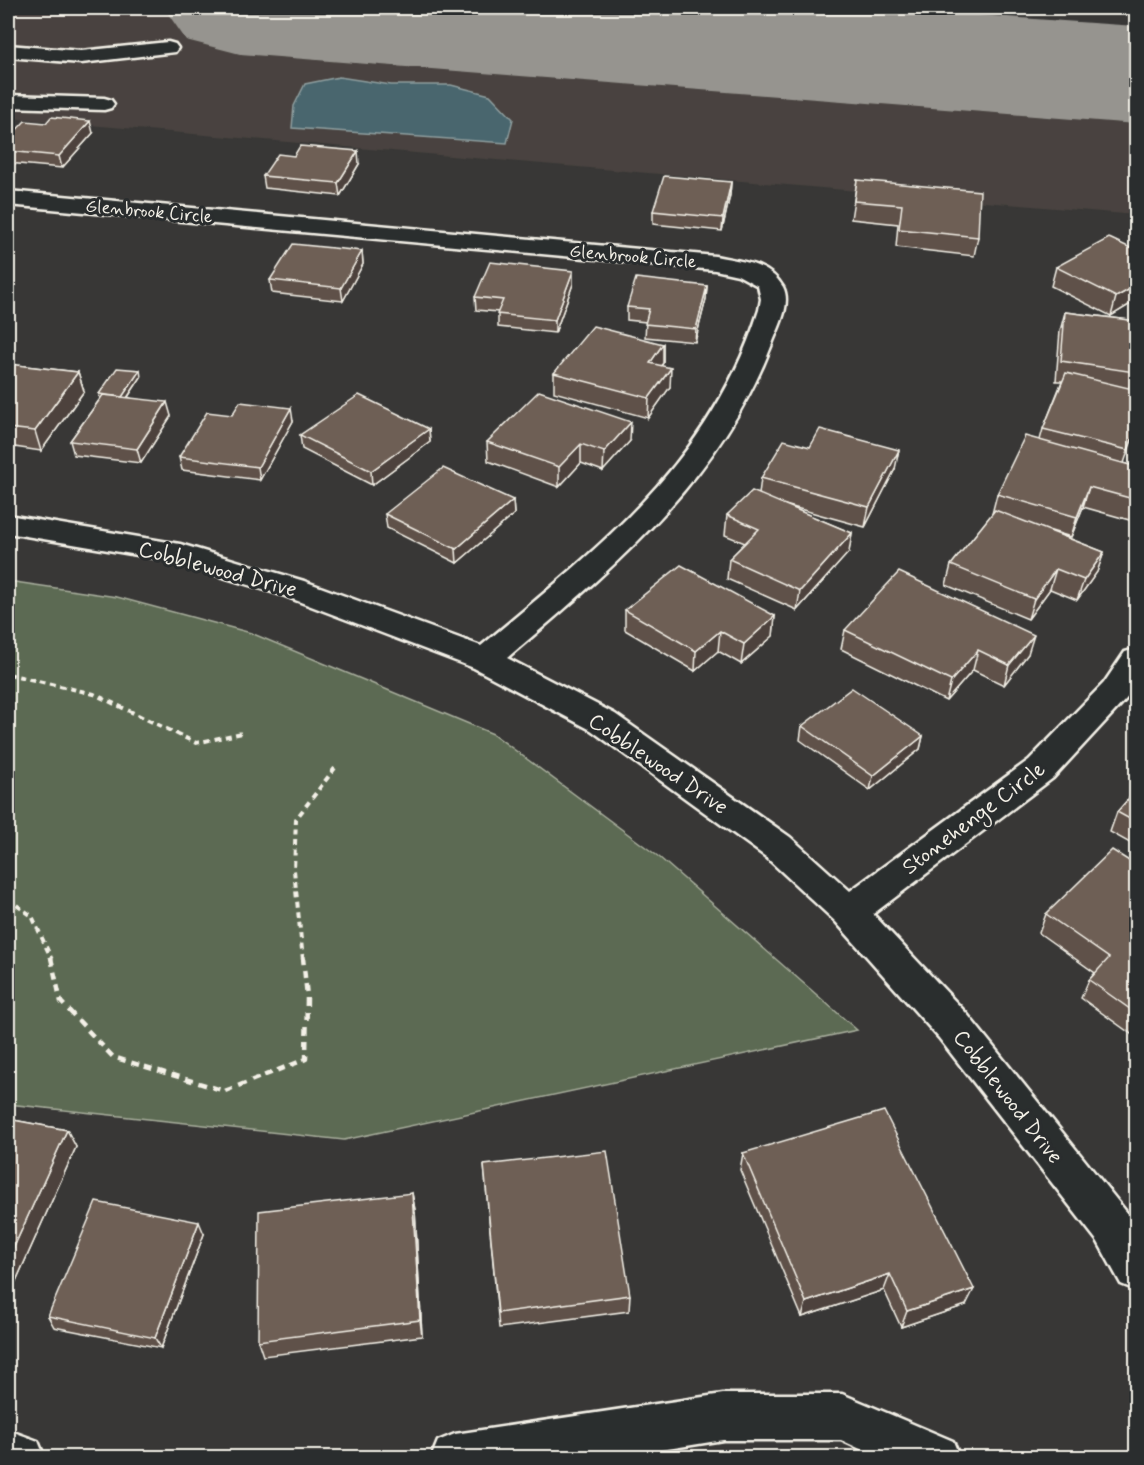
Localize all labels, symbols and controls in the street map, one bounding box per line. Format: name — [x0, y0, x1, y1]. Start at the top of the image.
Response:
street label: Glenbrook Circle — [84, 194, 213, 230]
street label: Glenbrook Circle — [568, 239, 697, 275]
street label: Cobblewood Drive — [135, 535, 300, 605]
street label: Cobblewood Drive — [583, 708, 733, 822]
street label: Stonehenge Circle — [897, 756, 1053, 884]
street label: Cobblewood Drive — [946, 1024, 1069, 1170]

